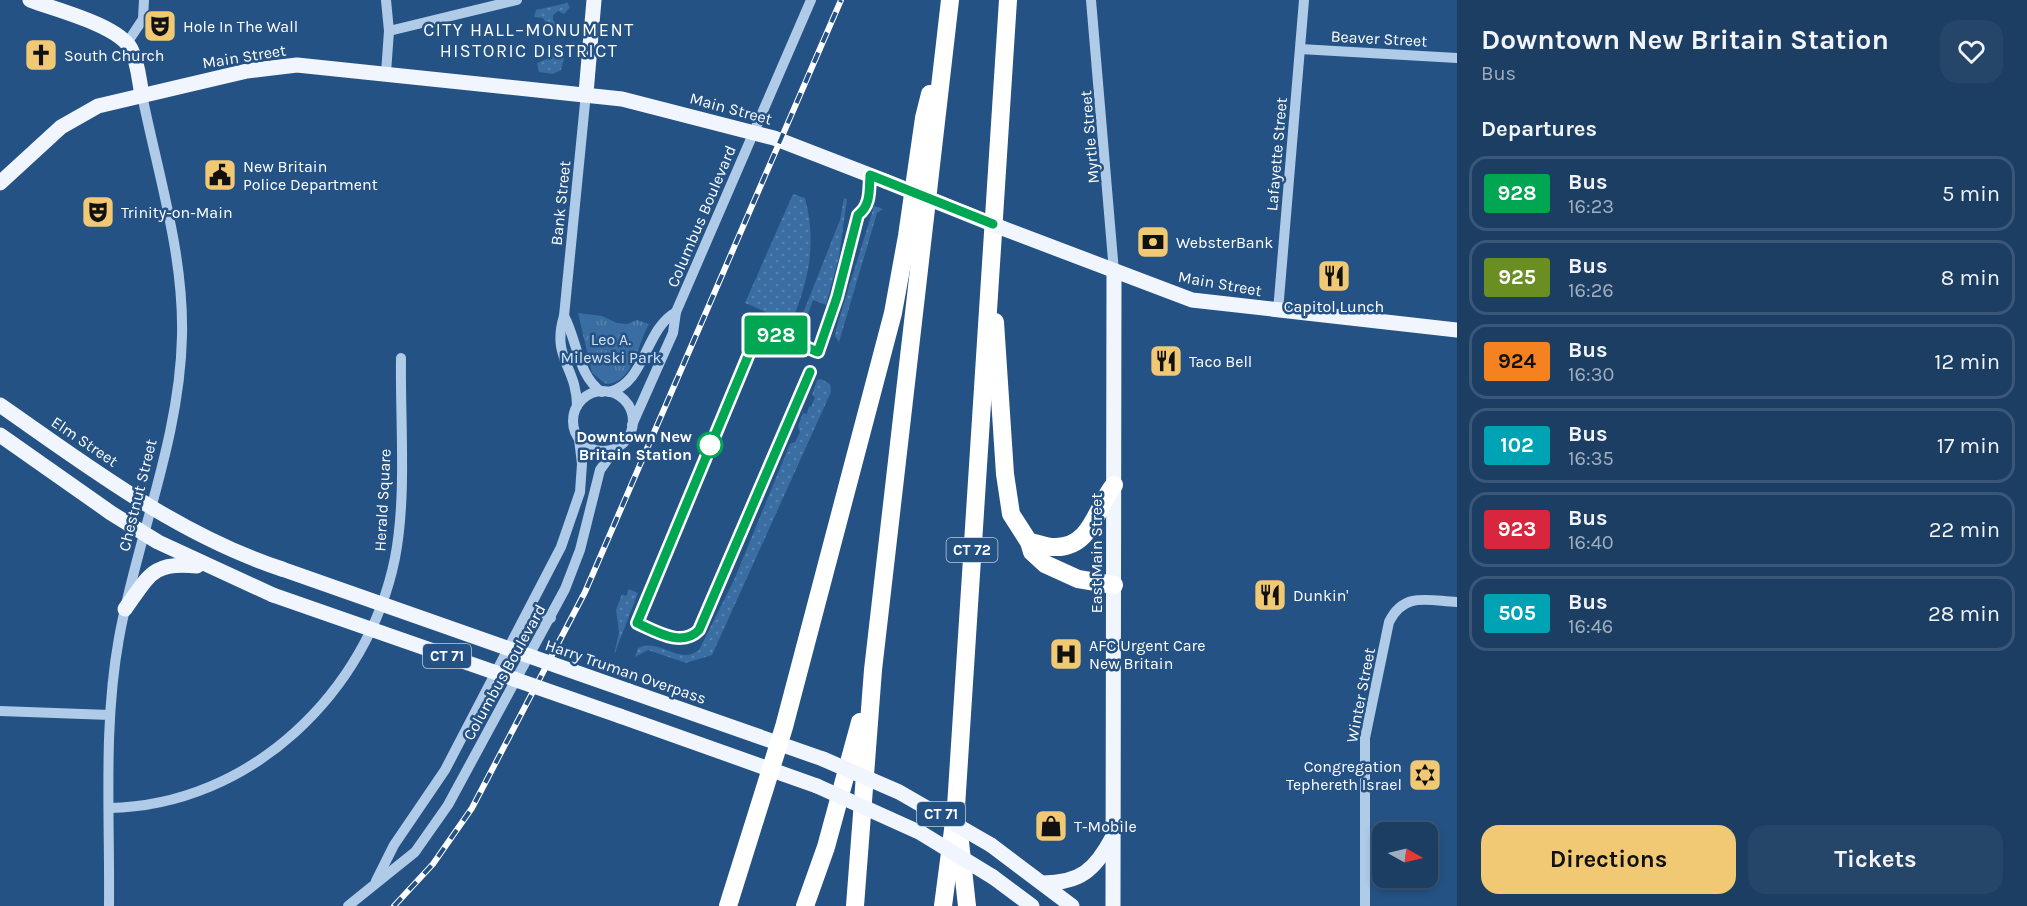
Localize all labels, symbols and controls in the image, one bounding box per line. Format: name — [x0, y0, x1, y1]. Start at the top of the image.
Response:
theatre icon: Hole In The Wall — [142, 8, 178, 44]
place label: Hole In The Wall — [183, 17, 298, 36]
district label: CITY HALL–MONUMENT HISTORIC DISTRICT — [423, 19, 635, 62]
button: heart — [1940, 20, 2003, 83]
text: Downtown New Britain Station — [1481, 23, 1889, 56]
street label: Beaver Street — [1330, 26, 1428, 51]
church icon: South Church — [23, 37, 59, 73]
street label: Main Street — [201, 41, 287, 72]
place label: South Church — [64, 46, 164, 65]
text: Bus — [1481, 62, 1516, 85]
street label: Main Street — [688, 88, 774, 129]
street label: Myrtle Street — [1076, 90, 1103, 184]
street label: Lafayette Street — [1262, 96, 1291, 212]
text: Departures — [1481, 116, 1597, 142]
street label: Columbus Boulevard — [663, 142, 740, 290]
public building icon: New Britain Police Department — [202, 157, 238, 193]
place label: New Britain Police Department — [243, 157, 378, 194]
street label: Bank Street — [547, 160, 574, 246]
text: Bus — [1568, 169, 1608, 195]
text: 928 — [1497, 181, 1537, 205]
text: 5 min — [1942, 181, 2000, 207]
theatre icon: Trinity-on-Main — [80, 194, 116, 230]
text: 16:23 — [1568, 195, 1614, 218]
place label: Trinity-on-Main — [121, 203, 233, 222]
bank icon: WebsterBank — [1135, 224, 1171, 260]
place label: WebsterBank — [1176, 233, 1273, 252]
text: Bus — [1568, 253, 1608, 279]
restaurant icon: Capitol Lunch — [1316, 258, 1352, 294]
text: 925 — [1498, 265, 1536, 289]
text: 8 min — [1941, 265, 2000, 291]
street label: Main Street — [1177, 267, 1263, 300]
text: 16:26 — [1568, 279, 1614, 302]
place label: Capitol Lunch — [1284, 297, 1384, 316]
line badge: 928 — [742, 316, 810, 354]
text: 928 — [756, 323, 796, 347]
park label: Leo A. Milewski Park — [560, 330, 662, 367]
text: Bus — [1568, 337, 1608, 363]
restaurant icon: Taco Bell — [1148, 343, 1184, 379]
text: 924 — [1498, 349, 1536, 373]
text: 12 min — [1934, 349, 2000, 375]
place label: Taco Bell — [1189, 352, 1252, 371]
text: 16:30 — [1568, 363, 1614, 386]
street label: Elm Street — [48, 412, 122, 471]
text: Bus — [1568, 421, 1608, 447]
place label: Downtown New Britain Station — [576, 427, 692, 464]
marker: Downtown New Britain Station — [697, 432, 723, 458]
text: 102 — [1500, 433, 1534, 457]
text: 17 min — [1937, 433, 2000, 459]
street label: Chestnut Street — [114, 437, 161, 553]
text: 16:35 — [1568, 447, 1614, 470]
street label: Herald Square — [370, 448, 395, 552]
street label: East Main Street — [1087, 493, 1106, 613]
text: Bus — [1568, 505, 1608, 531]
text: 923 — [1498, 517, 1536, 541]
text: 22 min — [1929, 517, 2000, 543]
text: 16:40 — [1568, 531, 1614, 554]
road number: CT 72 — [946, 538, 998, 562]
restaurant icon: Dunkin' — [1252, 577, 1288, 613]
place label: Dunkin' — [1293, 586, 1349, 605]
text: Bus — [1568, 589, 1608, 615]
street label: Columbus Boulevard — [459, 601, 550, 743]
text: 505 — [1498, 601, 1536, 625]
text: 28 min — [1928, 601, 2000, 627]
text: 16:46 — [1568, 615, 1613, 638]
street label: Harry Truman Overpass — [543, 635, 709, 708]
hospital icon: AFC Urgent Care New Britain — [1048, 636, 1084, 672]
place label: AFC Urgent Care New Britain — [1089, 636, 1206, 673]
road number: CT 71 — [423, 644, 471, 668]
street label: Winter Street — [1342, 646, 1379, 744]
place label: Congregation Tephereth Israel — [1286, 757, 1402, 794]
synagogue icon: Congregation Tephereth Israel — [1407, 757, 1443, 793]
road number: CT 71 — [917, 802, 965, 826]
shop icon: T-Mobile — [1033, 808, 1069, 844]
place label: T-Mobile — [1074, 817, 1137, 836]
north arrow — [1372, 822, 1438, 888]
map controls — [1372, 822, 1438, 888]
button: Directions — [1481, 825, 1736, 894]
button: Tickets — [1748, 825, 2003, 894]

